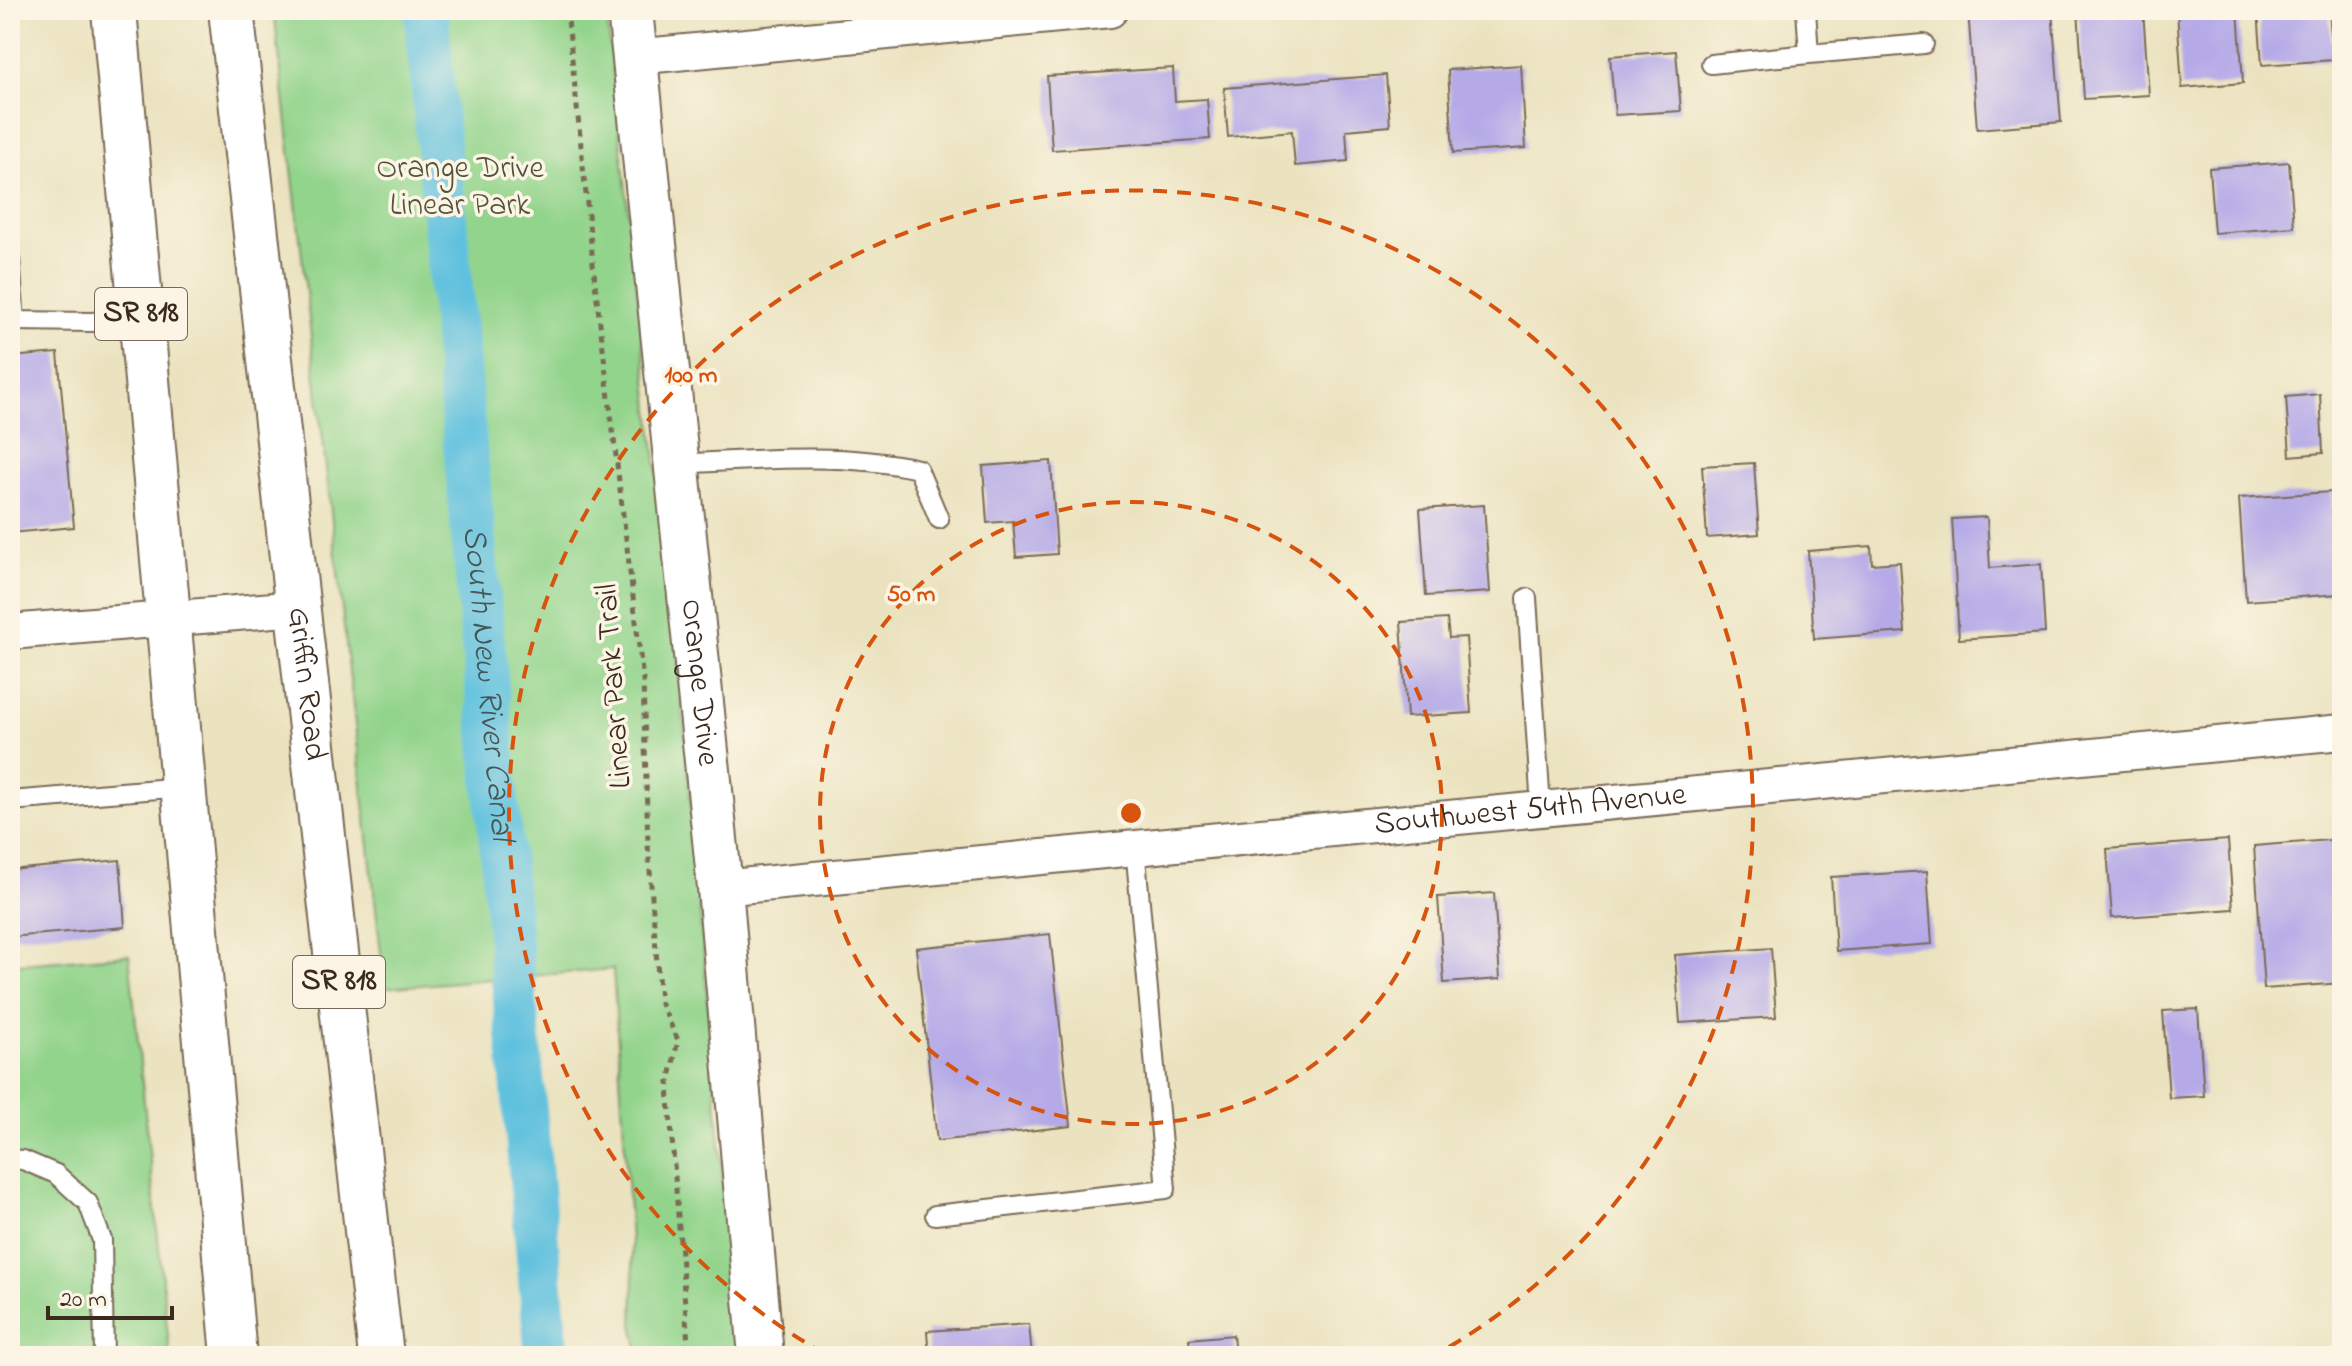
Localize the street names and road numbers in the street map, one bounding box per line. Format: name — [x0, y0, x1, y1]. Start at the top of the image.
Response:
road number: SR 818 — [95, 288, 187, 340]
street label: Linear Park Trail — [584, 582, 646, 790]
street label: Orange Drive — [667, 597, 731, 769]
street label: Griffin Road — [274, 605, 338, 763]
street label: Southwest 54th Avenue — [1372, 772, 1689, 848]
road number: SR 818 — [293, 956, 385, 1008]

